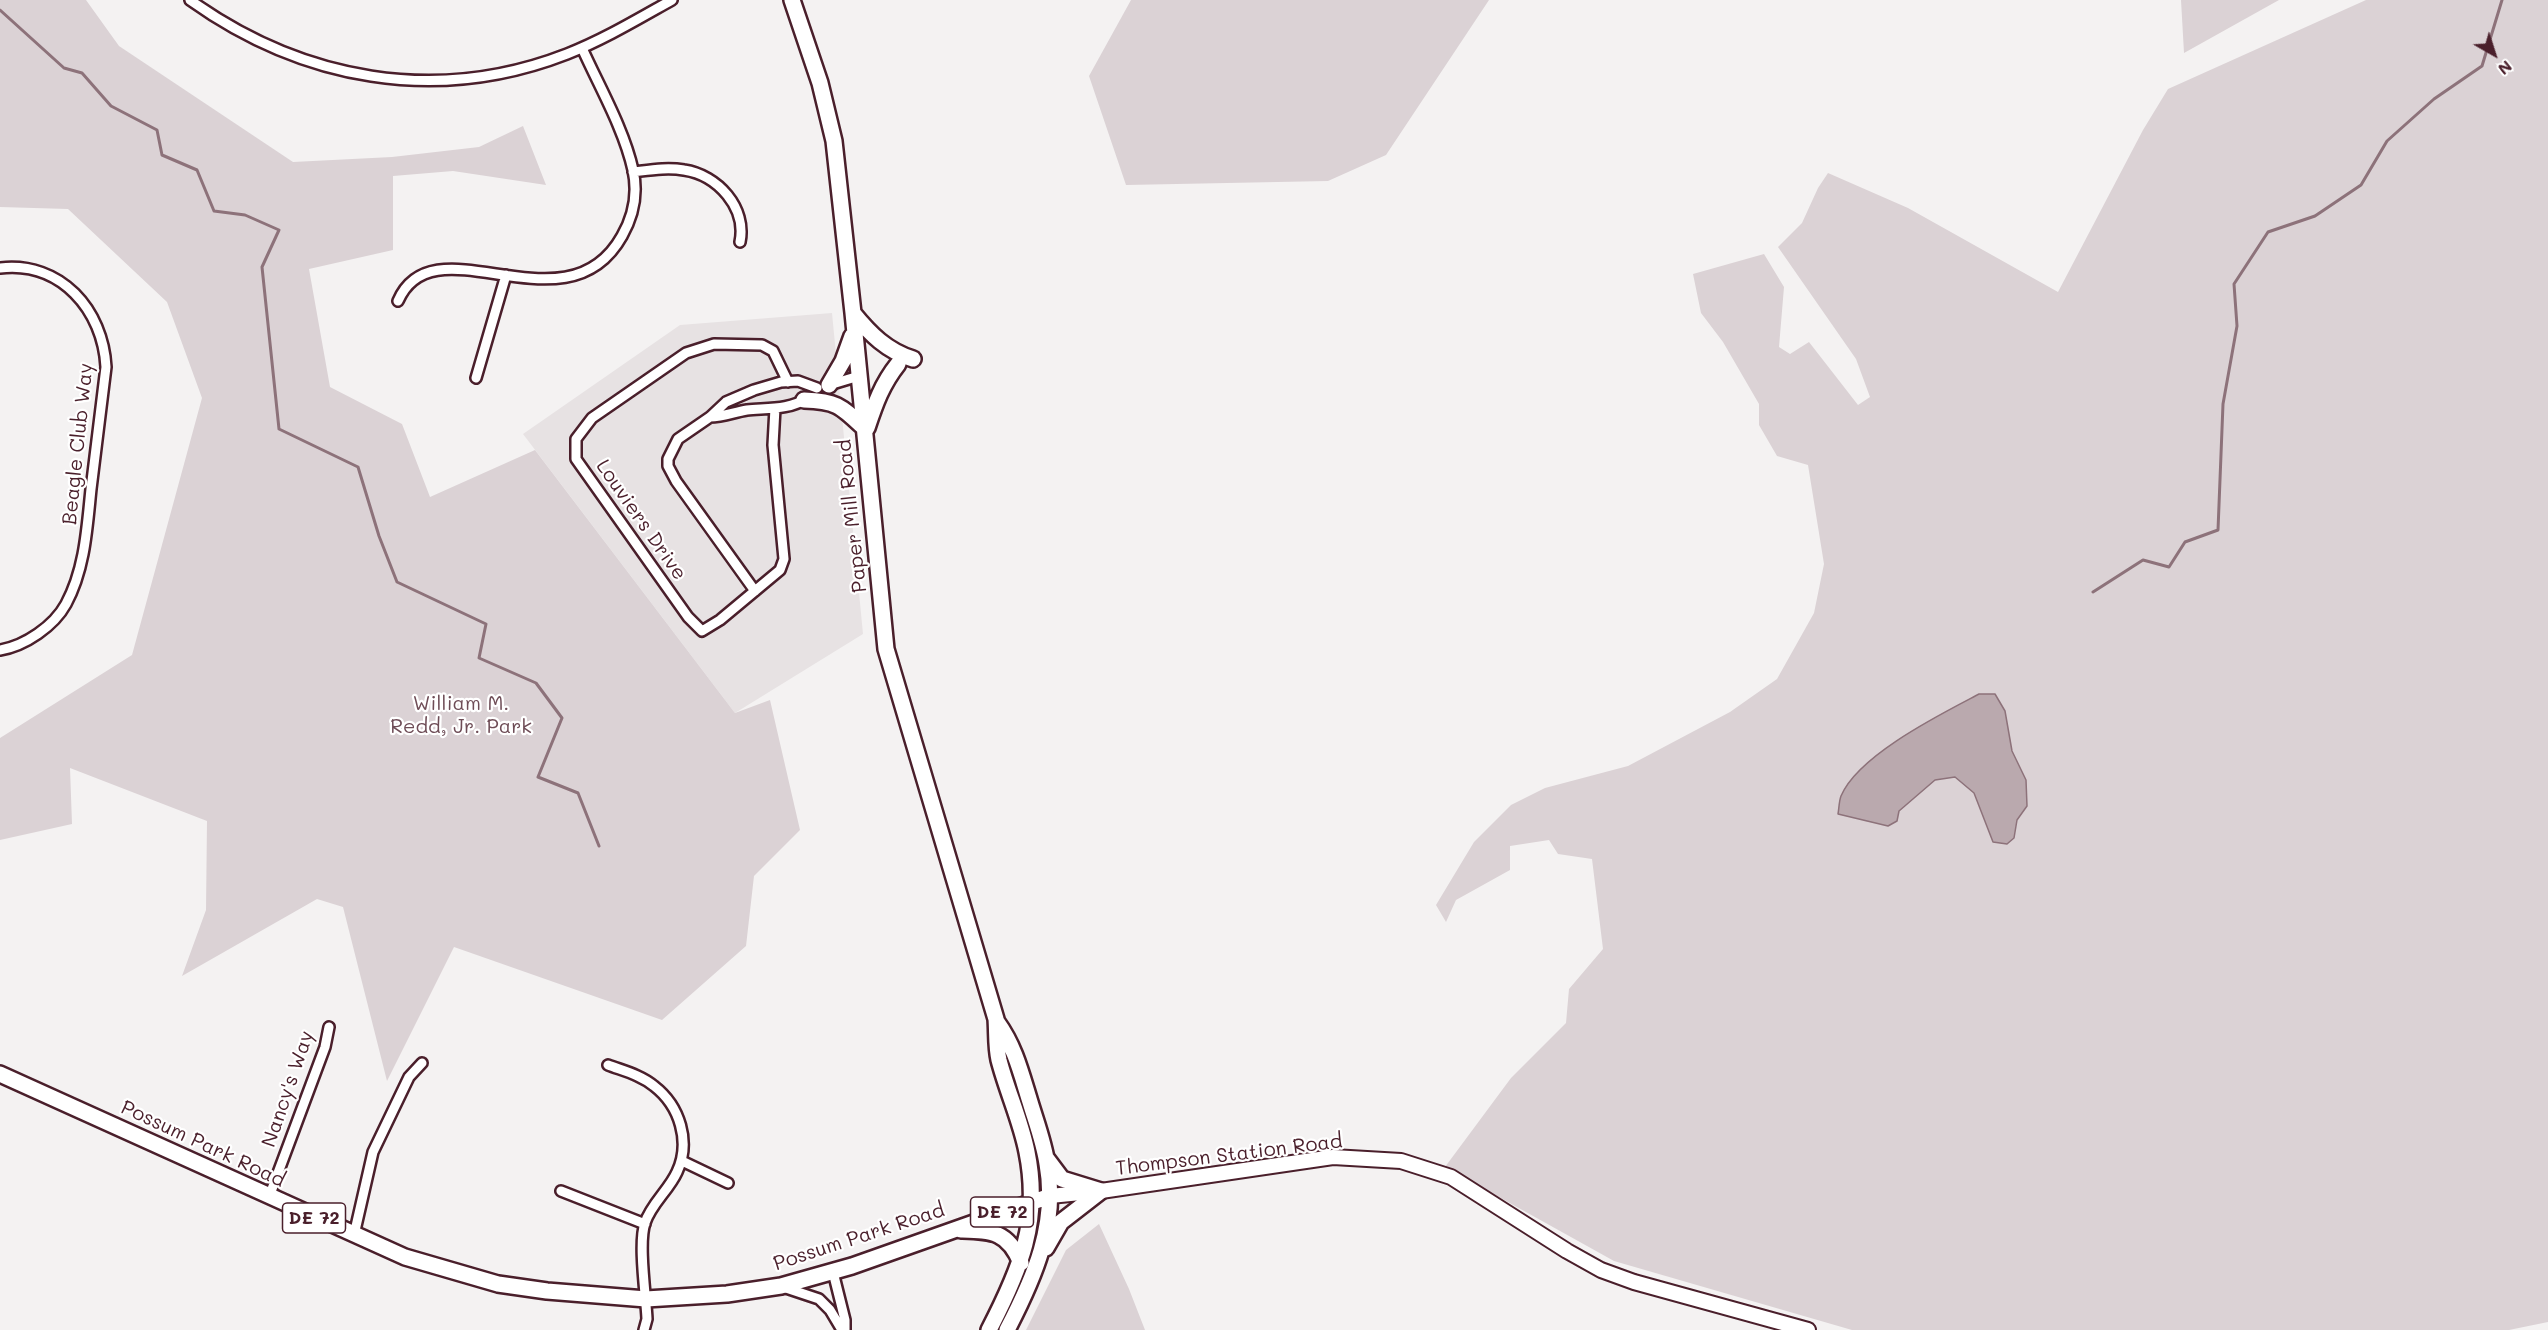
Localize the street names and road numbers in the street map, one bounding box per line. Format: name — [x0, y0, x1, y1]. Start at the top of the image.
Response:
street label: Beagle Club Way — [58, 362, 98, 526]
street label: Paper Mill Road — [832, 438, 872, 594]
street label: Louviers Drive — [591, 455, 691, 585]
street label: Nancy's Way — [257, 1028, 319, 1150]
street label: Possum Park Road — [117, 1095, 289, 1193]
street label: Thompson Station Road — [1114, 1129, 1344, 1181]
road number: DE 72 — [970, 1197, 1034, 1227]
street label: Possum Park Road — [770, 1198, 948, 1276]
road number: DE 72 — [282, 1203, 346, 1233]

